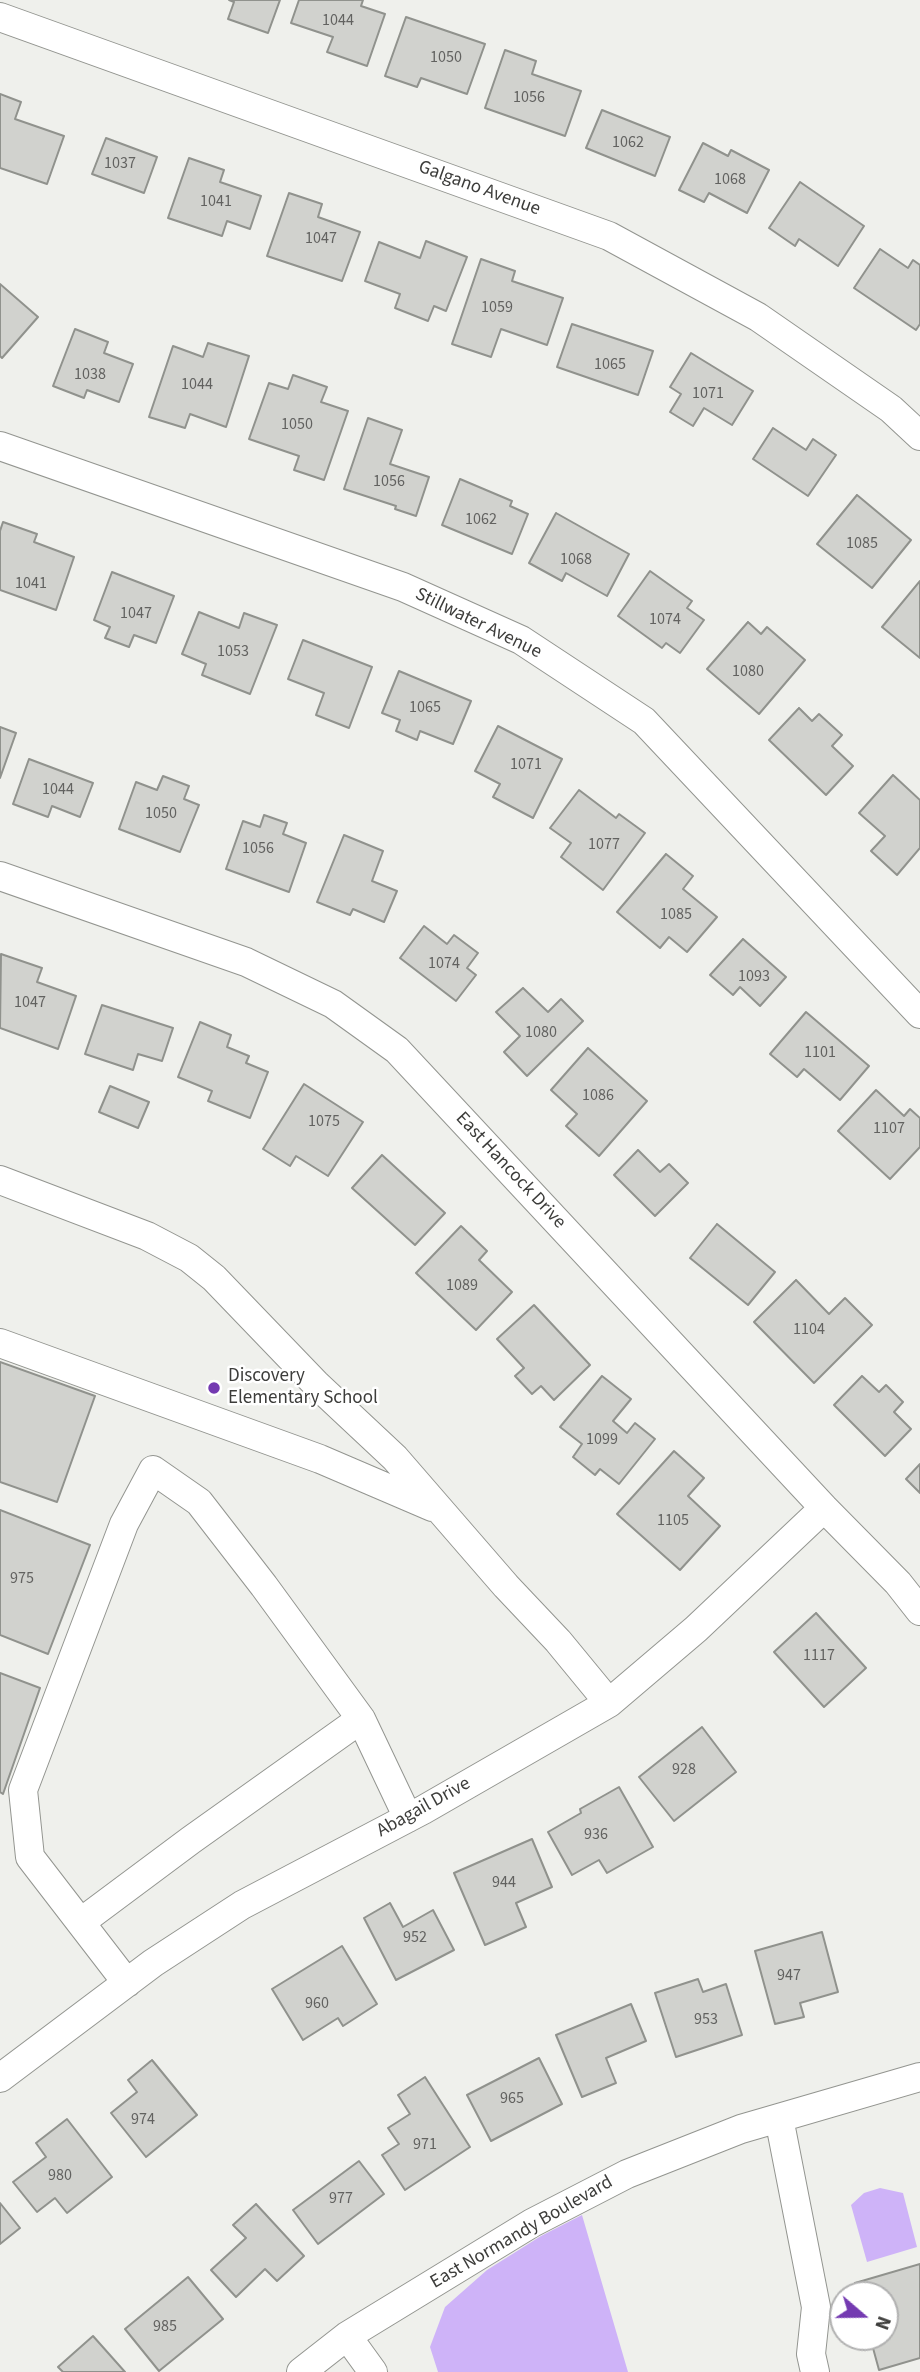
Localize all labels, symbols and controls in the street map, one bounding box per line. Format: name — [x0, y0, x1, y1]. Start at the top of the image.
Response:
house number: 1044 — [322, 11, 354, 31]
house number: 1050 — [430, 48, 462, 68]
house number: 1056 — [513, 88, 545, 108]
house number: 1062 — [612, 133, 644, 153]
house number: 1037 — [104, 154, 136, 174]
street label: Galgano Avenue — [415, 156, 543, 222]
house number: 1068 — [714, 170, 746, 190]
house number: 1041 — [200, 192, 232, 212]
house number: 1047 — [305, 229, 337, 249]
house number: 1059 — [481, 298, 513, 318]
house number: 1065 — [594, 355, 626, 375]
house number: 1038 — [74, 365, 106, 385]
house number: 1044 — [181, 375, 213, 395]
house number: 1071 — [692, 384, 724, 404]
house number: 1050 — [281, 415, 313, 435]
house number: 1056 — [373, 472, 405, 492]
house number: 1062 — [465, 510, 497, 530]
house number: 1085 — [846, 534, 878, 554]
house number: 1068 — [560, 550, 592, 570]
house number: 1041 — [15, 574, 47, 594]
street label: Stillwater Avenue — [411, 584, 545, 664]
house number: 1047 — [120, 604, 152, 624]
house number: 1074 — [649, 610, 681, 630]
house number: 1053 — [217, 642, 249, 662]
house number: 1080 — [732, 662, 764, 682]
house number: 1065 — [409, 698, 441, 718]
house number: 1071 — [510, 755, 542, 775]
house number: 1044 — [42, 780, 74, 800]
house number: 1050 — [145, 804, 177, 824]
house number: 1077 — [588, 835, 620, 855]
house number: 1056 — [242, 839, 274, 859]
house number: 1085 — [660, 905, 692, 925]
house number: 1074 — [428, 954, 460, 974]
house number: 1093 — [738, 967, 770, 987]
house number: 1047 — [14, 993, 46, 1013]
house number: 1080 — [525, 1023, 557, 1043]
house number: 1101 — [804, 1043, 836, 1063]
house number: 1086 — [582, 1086, 614, 1106]
street label: East Hancock Drive — [450, 1108, 570, 1234]
house number: 1075 — [308, 1112, 340, 1132]
house number: 1107 — [873, 1119, 905, 1139]
house number: 1089 — [446, 1276, 478, 1296]
house number: 1104 — [793, 1320, 825, 1340]
place label: Discovery Elementary School — [228, 1366, 378, 1410]
marker: Discovery Elementary School — [206, 1380, 222, 1396]
house number: 1099 — [586, 1430, 618, 1450]
house number: 1105 — [657, 1511, 689, 1531]
house number: 975 — [10, 1569, 34, 1589]
house number: 1117 — [803, 1646, 835, 1666]
house number: 928 — [672, 1760, 696, 1780]
street label: Abagail Drive — [373, 1773, 475, 1843]
house number: 936 — [584, 1825, 608, 1845]
house number: 944 — [492, 1873, 516, 1893]
house number: 952 — [403, 1928, 427, 1948]
house number: 947 — [777, 1966, 801, 1986]
house number: 960 — [305, 1994, 329, 2014]
house number: 953 — [694, 2010, 718, 2030]
house number: 965 — [500, 2089, 524, 2109]
house number: 974 — [131, 2110, 155, 2130]
house number: 971 — [413, 2135, 437, 2155]
house number: 980 — [48, 2166, 72, 2186]
street label: East Normandy Boulevard — [427, 2171, 617, 2295]
house number: 977 — [329, 2189, 353, 2209]
north arrow — [829, 2281, 899, 2351]
text: N — [867, 2312, 897, 2333]
house number: 985 — [153, 2317, 177, 2337]

